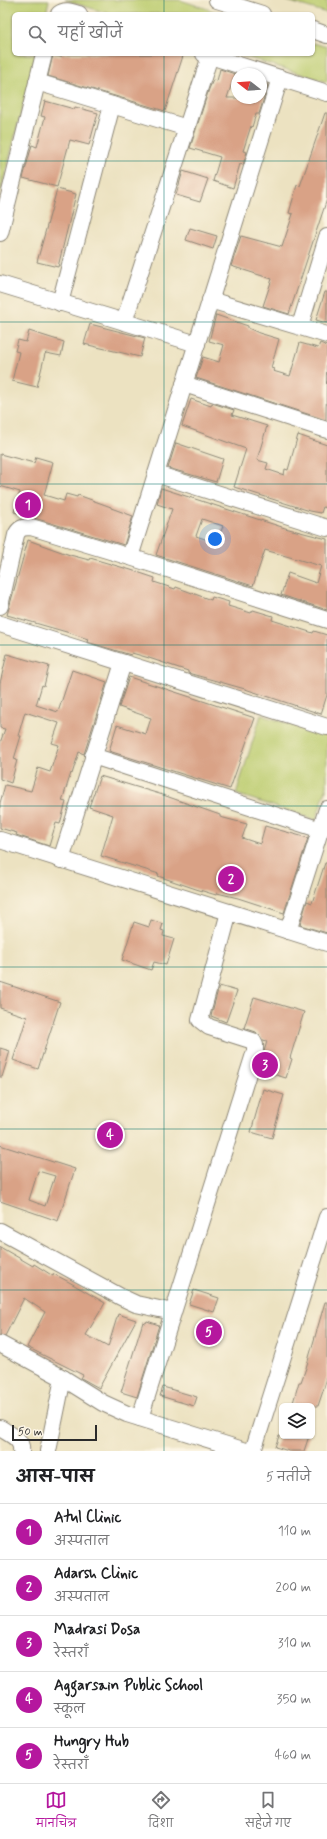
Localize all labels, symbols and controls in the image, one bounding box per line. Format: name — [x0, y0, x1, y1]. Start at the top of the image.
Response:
search box — [12, 12, 315, 56]
icon: search — [26, 23, 48, 45]
text: यहाँ खोजें — [58, 24, 123, 44]
north arrow — [231, 68, 267, 104]
pin: 1 — [15, 490, 41, 520]
your location — [205, 529, 225, 549]
pin: 2 — [218, 864, 244, 894]
pin: 3 — [252, 1050, 278, 1080]
pin: 4 — [97, 1120, 123, 1150]
pin: 5 — [196, 1317, 222, 1347]
map controls — [279, 1403, 315, 1439]
button: layers — [279, 1403, 315, 1439]
scale bar — [12, 1423, 97, 1442]
text: 50 m — [18, 1425, 43, 1439]
text: आस-पास — [16, 1466, 94, 1488]
text: 5 नतीजे — [266, 1469, 311, 1486]
text: Atul Clinic — [54, 1508, 121, 1528]
text: 1 — [26, 1523, 32, 1540]
text: 110 m — [278, 1523, 311, 1540]
text: अस्पताल — [54, 1533, 109, 1550]
text: Adarsh Clinic — [54, 1564, 138, 1584]
text: 2 — [26, 1579, 32, 1596]
text: 200 m — [276, 1579, 311, 1596]
text: अस्पताल — [54, 1589, 109, 1606]
text: Madrasi Dosa — [54, 1620, 140, 1640]
text: 3 — [26, 1635, 32, 1652]
text: 310 m — [278, 1635, 311, 1652]
text: रेस्तराँ — [54, 1645, 89, 1662]
text: Aggarsain Public School — [54, 1676, 203, 1696]
text: 4 — [25, 1691, 33, 1708]
text: 350 m — [277, 1691, 311, 1708]
text: स्कूल — [54, 1701, 85, 1718]
text: Hungry Hub — [54, 1732, 129, 1752]
text: 5 — [25, 1747, 33, 1764]
text: 460 m — [275, 1747, 311, 1764]
text: रेस्तराँ — [54, 1757, 89, 1774]
tab: मानचित्र — [36, 1789, 76, 1835]
tab: दिशा — [148, 1789, 173, 1835]
tab: सहेजे गए — [245, 1789, 291, 1835]

